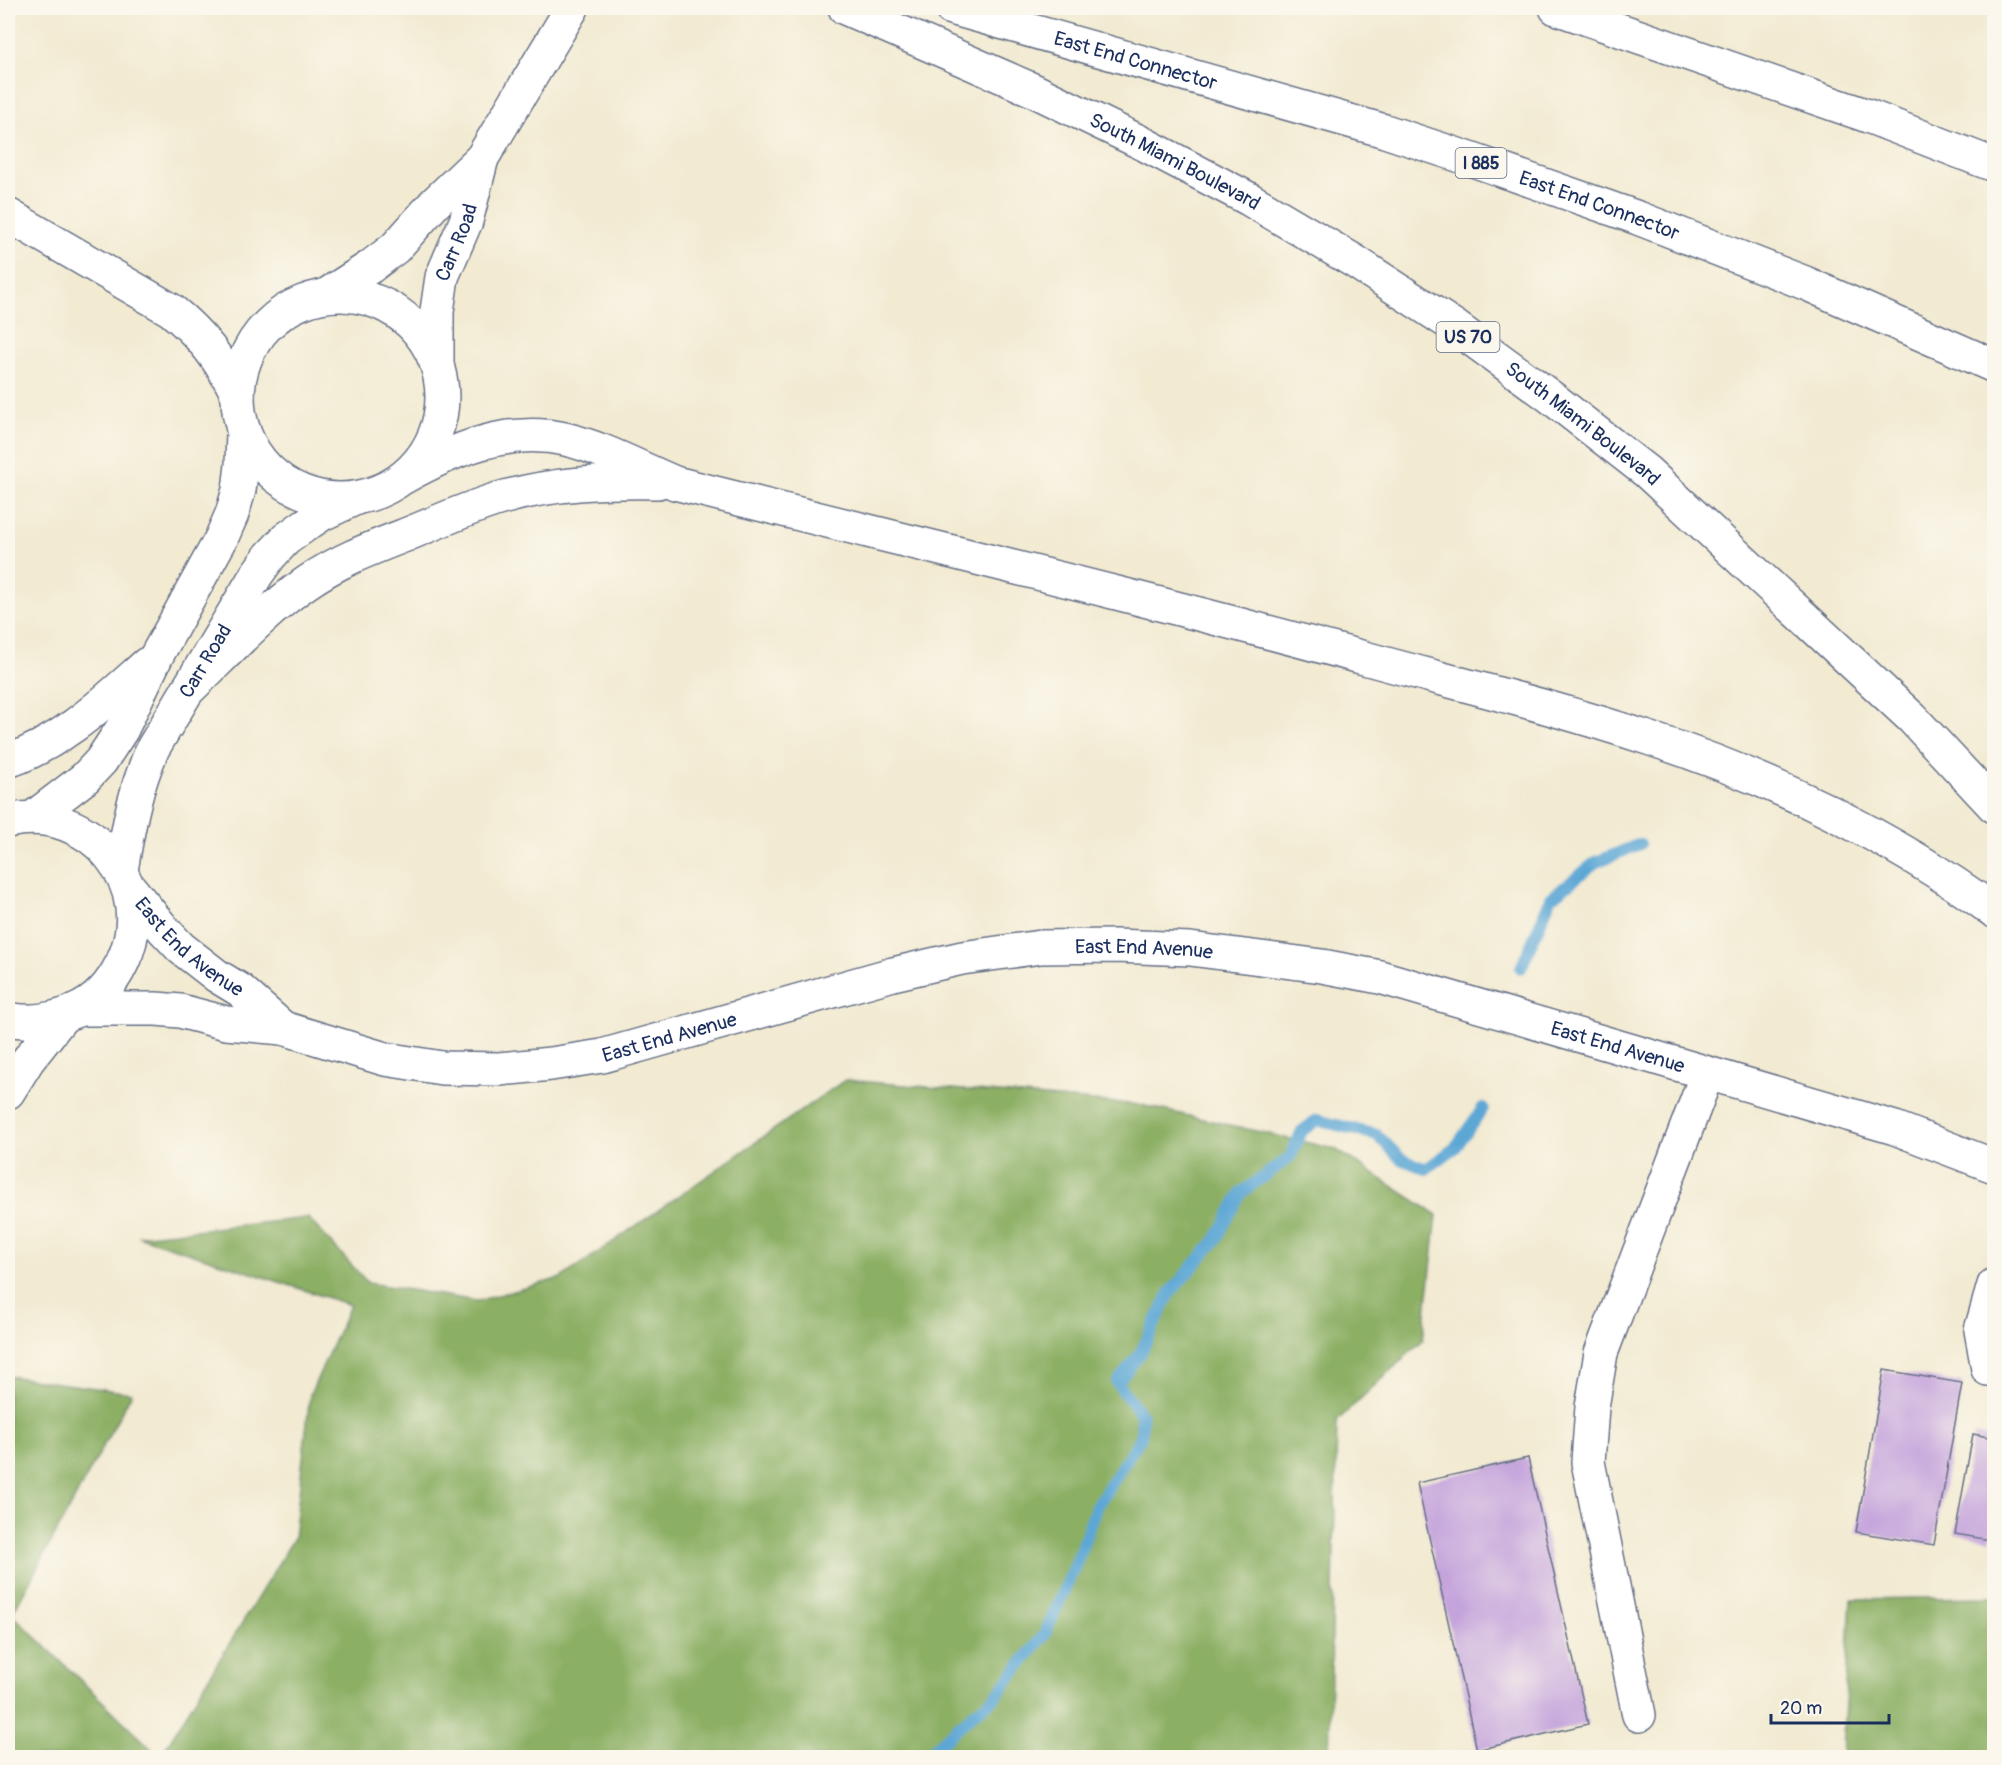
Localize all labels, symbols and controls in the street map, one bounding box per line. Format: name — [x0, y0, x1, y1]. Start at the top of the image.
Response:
street label: East End Connector — [1051, 25, 1220, 95]
street label: South Miami Boulevard — [1085, 107, 1265, 216]
road number: I 885 — [1456, 148, 1506, 178]
street label: East End Connector — [1516, 165, 1683, 245]
street label: Carr Road — [429, 201, 482, 285]
road number: US 70 — [1436, 322, 1500, 352]
street label: South Miami Boulevard — [1501, 356, 1666, 491]
street label: Carr Road — [173, 619, 237, 702]
street label: East End Avenue — [130, 892, 248, 1002]
street label: East End Avenue — [1075, 933, 1215, 964]
street label: East End Avenue — [599, 1006, 740, 1068]
street label: East End Avenue — [1548, 1015, 1688, 1078]
scale bar — [1771, 1687, 1890, 1725]
text: 20 m — [1780, 1697, 1822, 1720]

